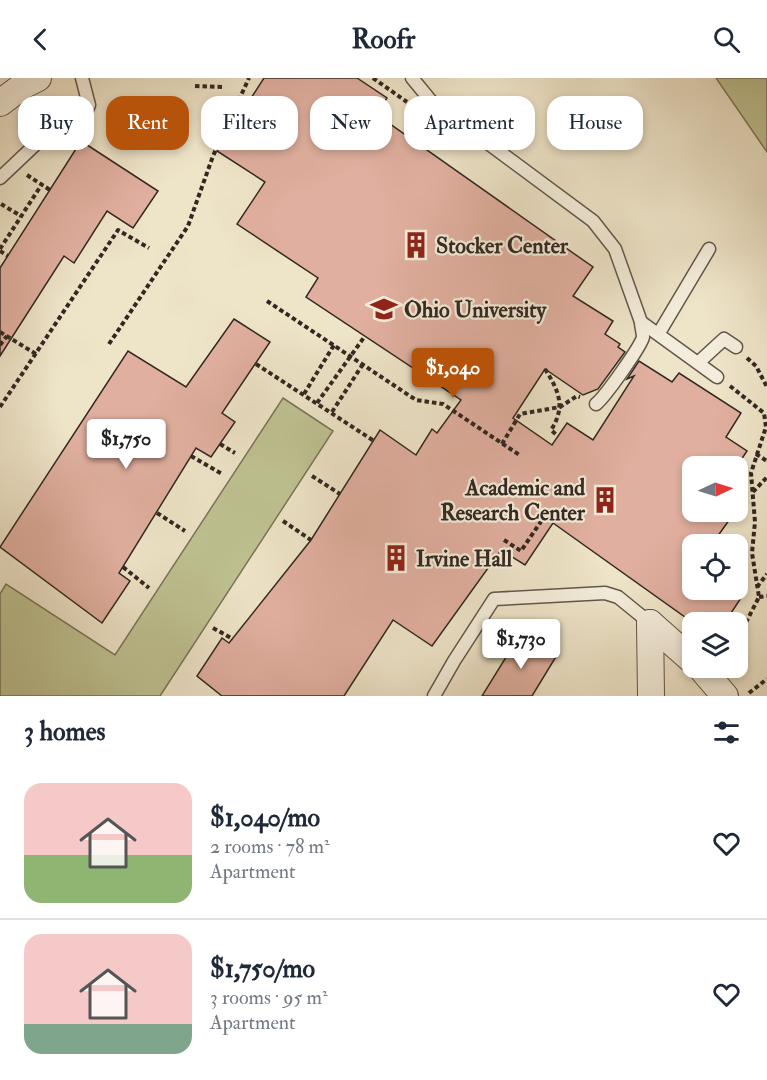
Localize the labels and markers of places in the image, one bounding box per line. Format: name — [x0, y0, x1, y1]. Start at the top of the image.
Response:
building icon: Stocker Center — [401, 230, 431, 260]
place label: Stocker Center — [436, 232, 569, 260]
school or university icon: Ohio University — [369, 294, 399, 324]
place label: Ohio University — [404, 296, 547, 325]
pin: $1,040 — [404, 348, 502, 399]
pin: $1,750 — [77, 419, 175, 470]
place label: Academic and Research Center — [440, 474, 586, 527]
building icon: Academic and Research Center — [590, 485, 620, 515]
building icon: Irvine Hall — [381, 543, 411, 573]
place label: Irvine Hall — [416, 545, 513, 573]
pin: $1,730 — [472, 619, 570, 670]

